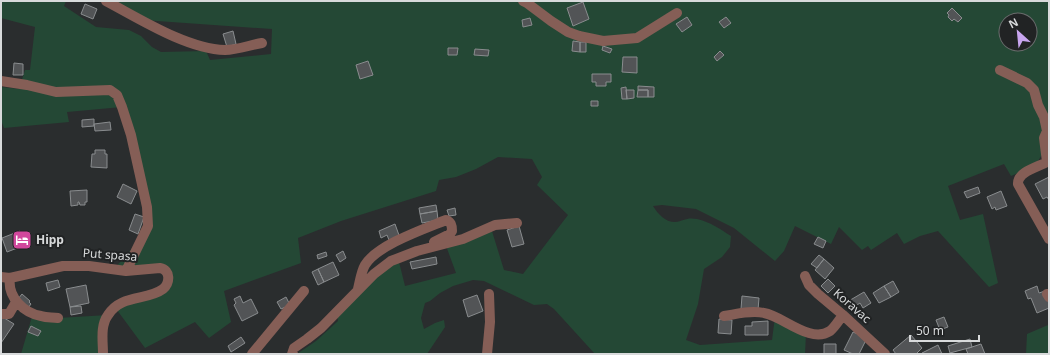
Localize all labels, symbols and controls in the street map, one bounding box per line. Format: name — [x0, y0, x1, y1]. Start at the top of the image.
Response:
north arrow — [998, 12, 1038, 52]
text: N — [1006, 14, 1021, 31]
hotel icon: Hipp — [11, 229, 33, 251]
place label: Hipp — [36, 231, 64, 248]
street label: Put spasa — [82, 244, 138, 265]
street label: Koravac — [830, 285, 875, 327]
scale bar — [910, 317, 979, 343]
text: 50 m — [916, 322, 944, 339]

